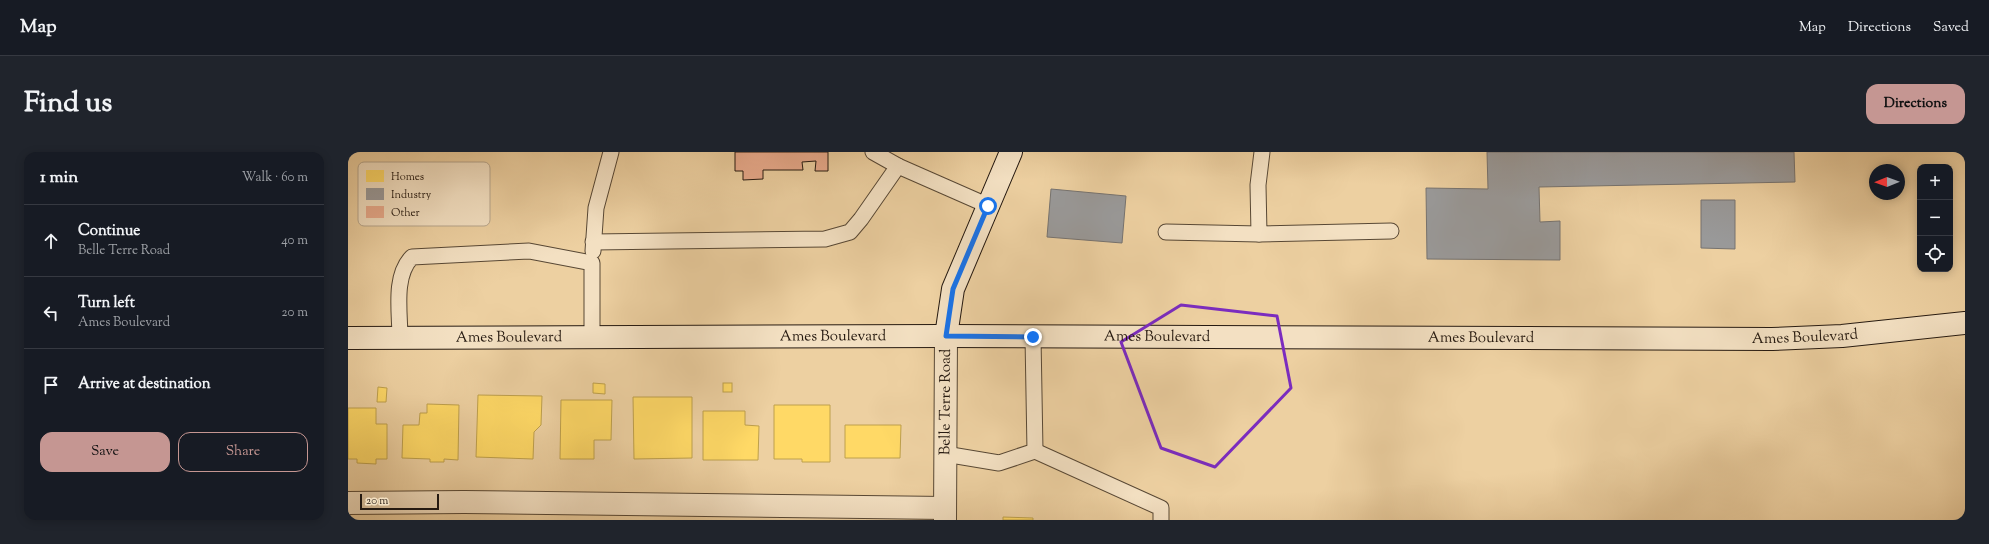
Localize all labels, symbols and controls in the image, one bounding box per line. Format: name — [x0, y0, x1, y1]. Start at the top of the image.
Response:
text: Map — [20, 14, 57, 41]
text: Map — [1799, 18, 1826, 38]
text: Directions — [1848, 18, 1911, 38]
text: Saved — [1933, 18, 1969, 38]
text: Find us — [24, 84, 112, 124]
button: Directions — [1866, 84, 1965, 124]
legend — [358, 162, 490, 226]
north arrow — [1869, 164, 1905, 200]
map controls — [1917, 164, 1953, 272]
button: + — [1917, 164, 1953, 200]
text: 1 min — [40, 166, 78, 190]
text: Walk · 60 m — [242, 169, 308, 187]
text: Homes — [391, 169, 424, 185]
text: Industry — [391, 187, 432, 203]
route start — [979, 197, 997, 215]
button: − — [1917, 200, 1953, 236]
text: Other — [391, 205, 420, 221]
text: Continue — [78, 221, 140, 242]
icon: ahead — [40, 230, 62, 252]
text: 40 m — [281, 232, 308, 250]
button: locate — [1917, 236, 1953, 272]
text: Belle Terre Road — [78, 242, 170, 260]
text: Turn left — [78, 293, 135, 314]
icon: left — [40, 302, 62, 324]
text: 20 m — [282, 304, 308, 322]
text: Ames Boulevard — [78, 314, 170, 332]
street label: Ames Boulevard — [1752, 324, 1860, 350]
street label: Ames Boulevard — [780, 326, 887, 347]
street label: Ames Boulevard — [1104, 326, 1211, 347]
street label: Ames Boulevard — [456, 327, 563, 348]
street label: Ames Boulevard — [1428, 327, 1535, 349]
route end — [1024, 328, 1042, 346]
street label: Belle Terre Road — [935, 348, 956, 455]
icon: arrive — [40, 374, 62, 396]
text: Arrive at destination — [78, 374, 211, 395]
button: Save — [40, 432, 170, 472]
button: Share — [178, 432, 308, 472]
scale bar — [360, 492, 439, 511]
text: 20 m — [366, 493, 388, 509]

